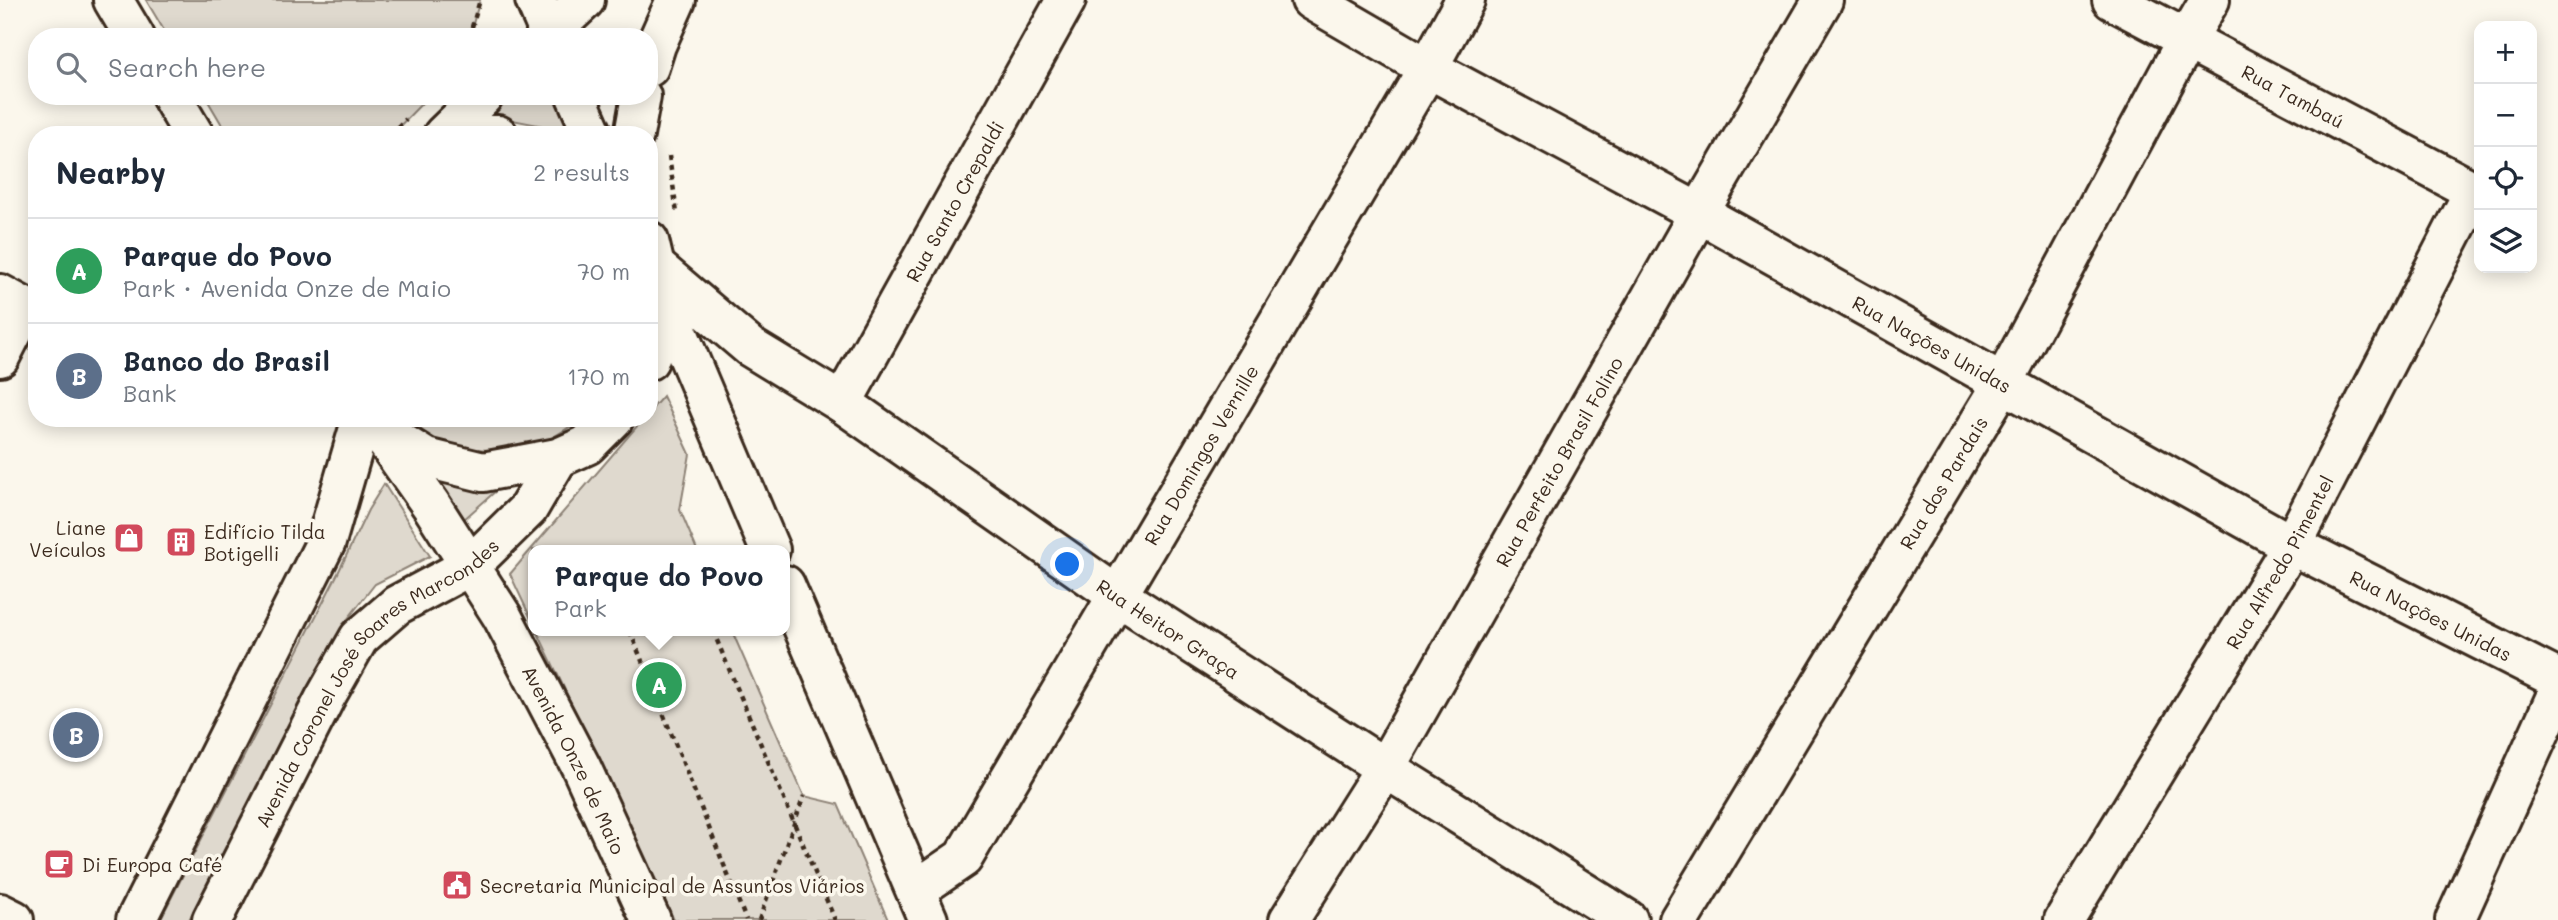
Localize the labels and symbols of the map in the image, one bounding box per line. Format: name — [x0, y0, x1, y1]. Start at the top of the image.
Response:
street label: Rua Tambaú — [2238, 59, 2348, 133]
street label: Rua Santo Crepaldi — [899, 116, 1009, 286]
street label: Rua Nações Unidas — [1848, 289, 2016, 398]
street label: Rua Perfeito Brasil Folino — [1489, 352, 1628, 571]
street label: Rua Domingos Vernille — [1138, 360, 1263, 549]
street label: Rua dos Pardais — [1893, 411, 1993, 554]
street label: Rua Alfredo Pimentel — [2219, 471, 2338, 653]
place label: Liane Veículos — [29, 515, 106, 562]
place label: Edifício Tilda Botigelli — [204, 519, 326, 566]
shop icon: Liane Veículos — [112, 521, 146, 555]
building icon: Edifício Tilda Botigelli — [164, 525, 198, 559]
street label: Avenida Coronel José Soares Marcondes — [249, 533, 504, 831]
your location — [1050, 547, 1084, 581]
street label: Rua Nações Unidas — [2346, 564, 2516, 666]
street label: Rua Heitor Graça — [1092, 573, 1245, 684]
pin: A — [636, 659, 682, 711]
street label: Avenida Onze de Maio — [517, 661, 632, 858]
pin: B — [53, 709, 99, 761]
cafe icon: Di Europa Café — [42, 847, 76, 881]
place label: Di Europa Café — [82, 852, 222, 877]
public building icon: Secretaria Municipal de Assuntos Viários — [440, 868, 474, 902]
place label: Secretaria Municipal de Assuntos Viários — [480, 873, 865, 898]

